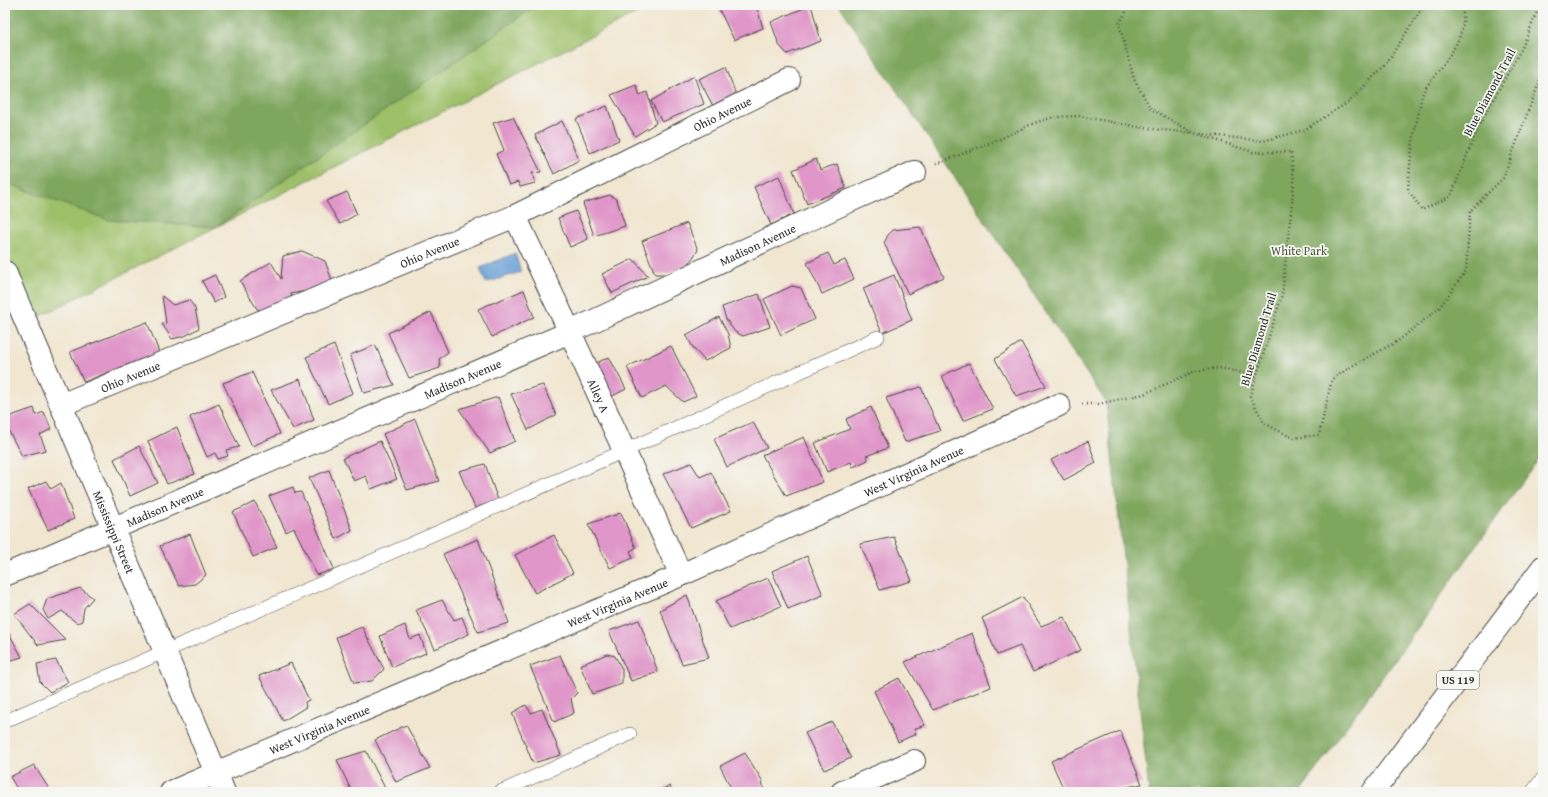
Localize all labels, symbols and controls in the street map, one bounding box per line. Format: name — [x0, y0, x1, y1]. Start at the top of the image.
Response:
street label: Blue Diamond Trail — [1459, 45, 1520, 139]
street label: Ohio Avenue — [690, 91, 755, 135]
street label: Madison Avenue — [716, 219, 799, 269]
street label: Ohio Avenue — [397, 232, 462, 272]
park label: White Park — [1271, 242, 1328, 259]
street label: Blue Diamond Trail — [1236, 290, 1280, 388]
street label: Madison Avenue — [421, 354, 504, 402]
street label: Ohio Avenue — [98, 356, 163, 396]
street label: Alley A — [584, 376, 614, 416]
street label: West Virginia Avenue — [861, 440, 966, 500]
street label: Madison Avenue — [124, 482, 206, 530]
street label: Mississippi Street — [89, 488, 140, 577]
street label: West Virginia Avenue — [564, 573, 671, 631]
road number: US 119 — [1437, 671, 1479, 689]
street label: West Virginia Avenue — [266, 700, 372, 758]

